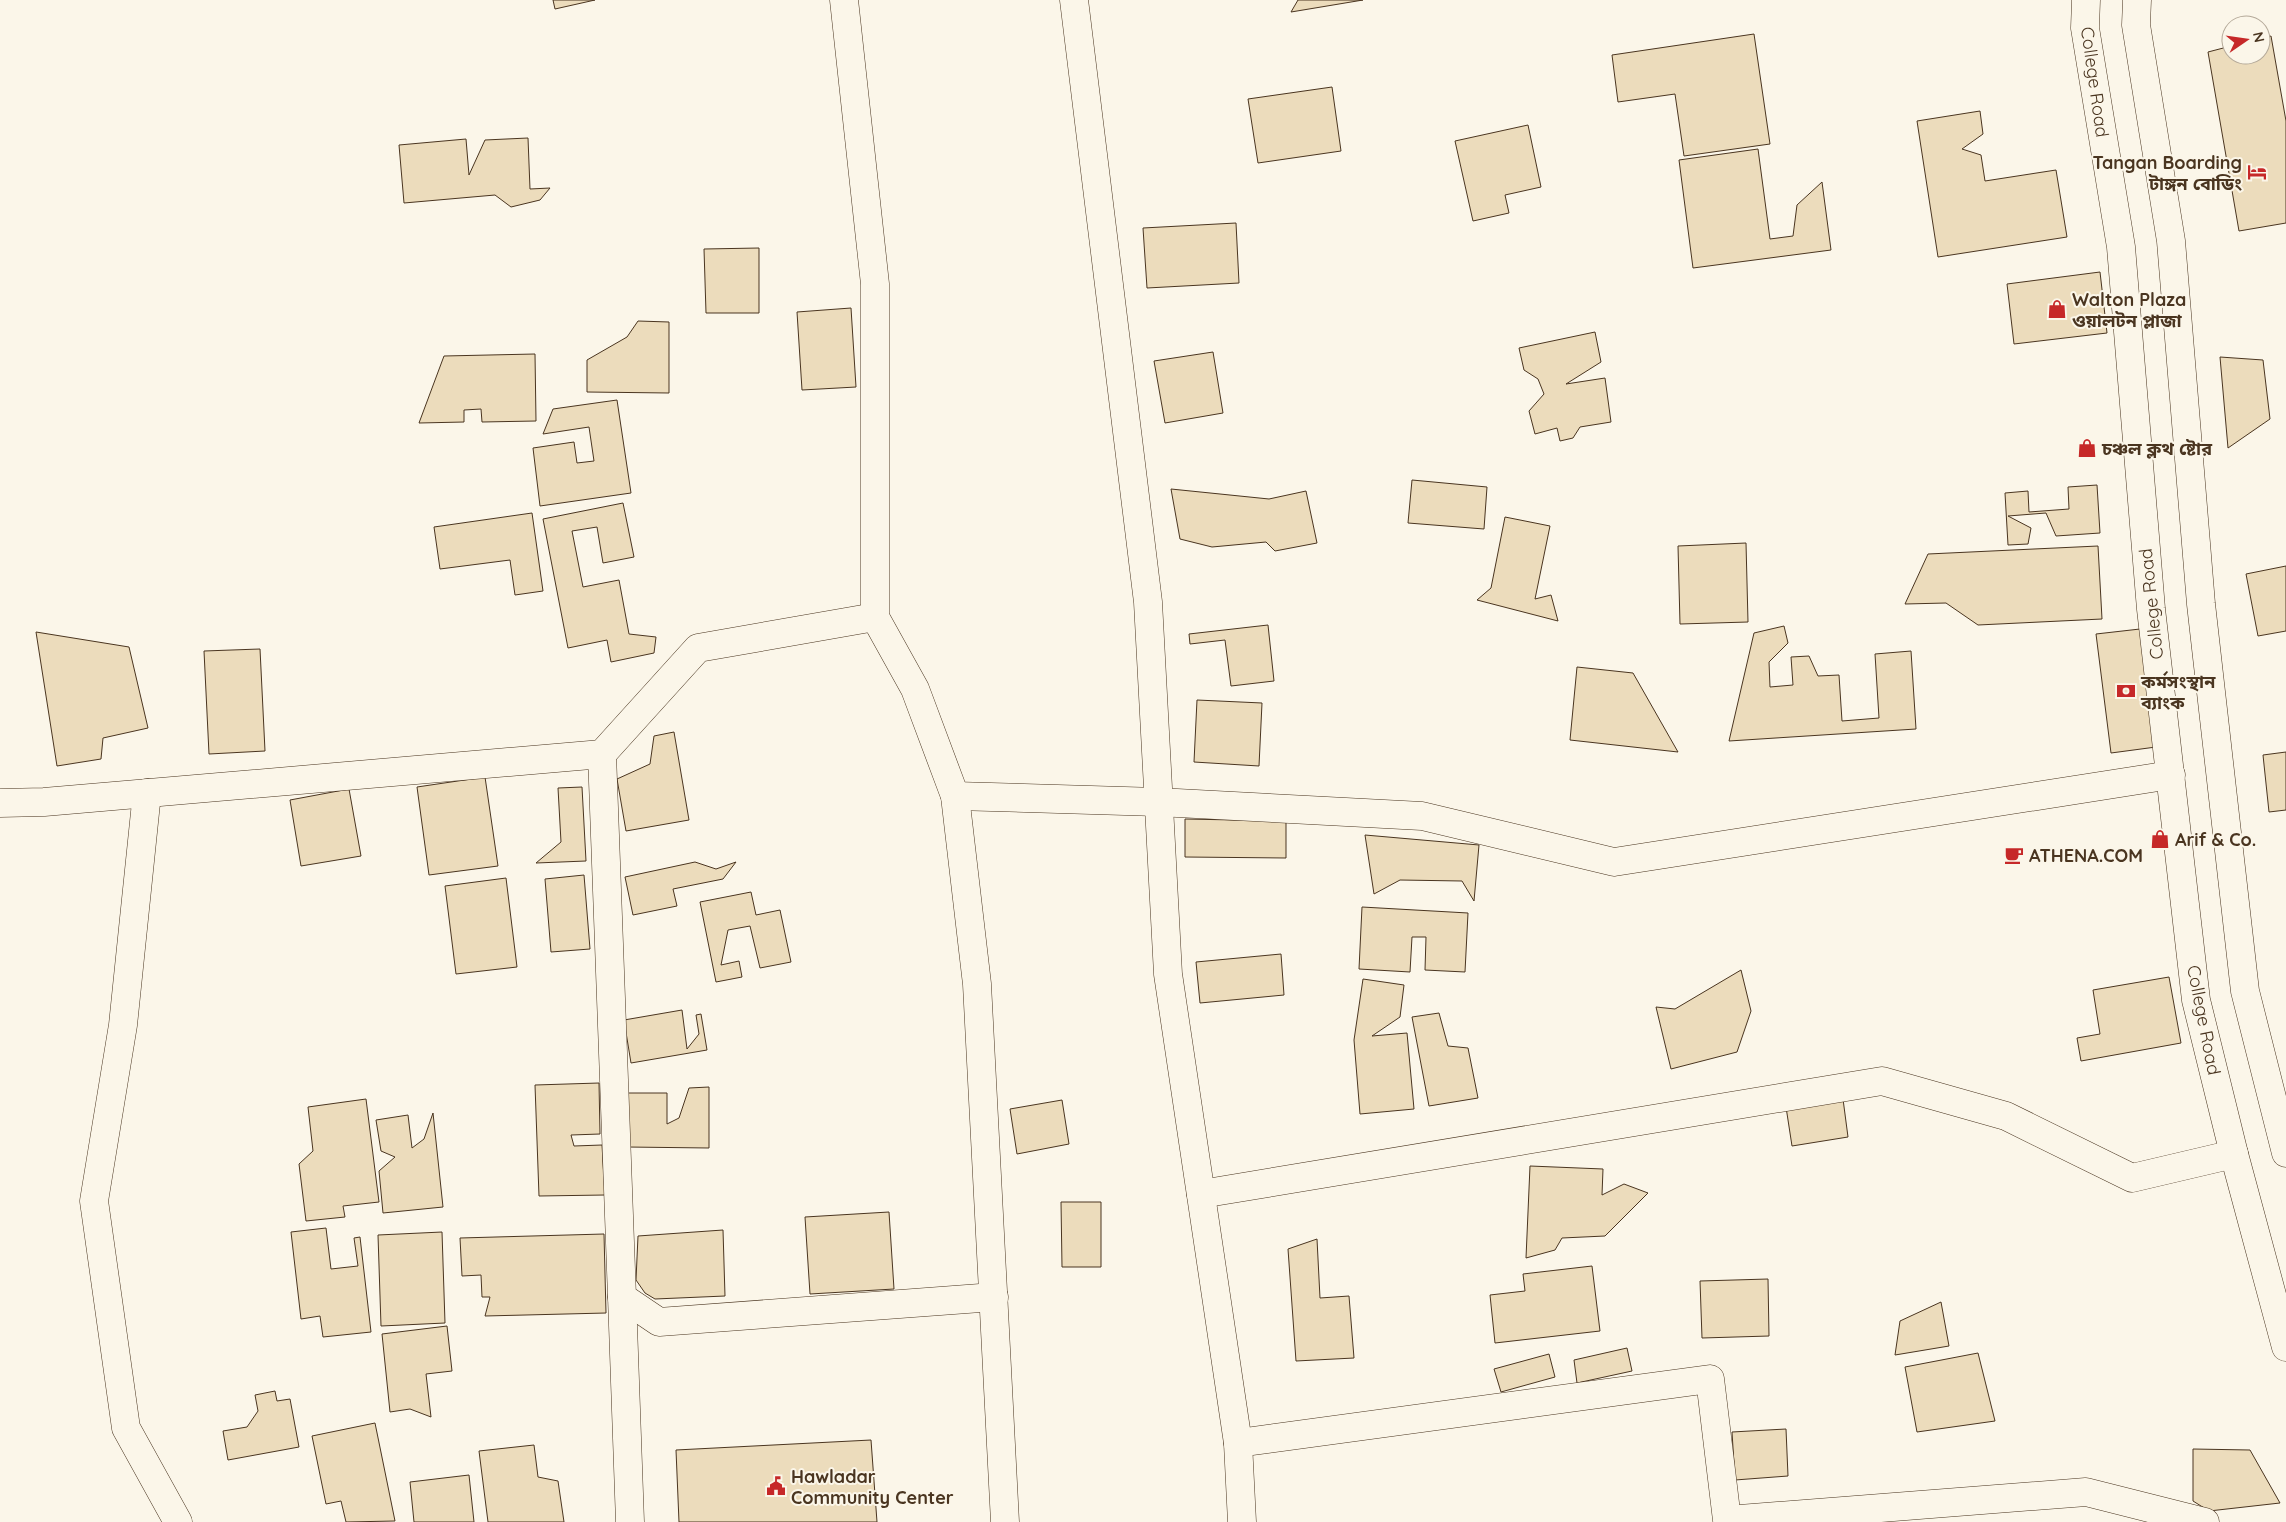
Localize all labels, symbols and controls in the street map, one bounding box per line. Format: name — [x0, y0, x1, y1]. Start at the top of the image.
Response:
north arrow — [2221, 15, 2271, 65]
street label: College Road — [2076, 25, 2114, 139]
text: N — [2249, 30, 2269, 44]
place label: Tangan Boarding টাঙ্গন বোডিং — [2093, 151, 2242, 195]
hotel icon: Tangan Boarding টাঙ্গন বোডিং — [2246, 161, 2268, 183]
place label: Walton Plaza ওয়ালটন প্লাজা — [2072, 288, 2186, 332]
shop icon: Walton Plaza ওয়ালটন প্লাজা — [2046, 298, 2068, 320]
shop icon: চঞ্চল ক্লথ ষ্টোর — [2076, 437, 2098, 459]
place label: চঞ্চল ক্লথ ষ্টোর — [2101, 437, 2213, 460]
street label: College Road — [2134, 547, 2168, 661]
place label: কর্মসংস্থান ব্যাংক — [2140, 670, 2216, 714]
bank icon: কর্মসংস্থান ব্যাংক — [2115, 680, 2137, 702]
shop icon: Arif & Co. — [2149, 828, 2171, 850]
place label: Arif & Co. — [2175, 828, 2256, 851]
cafe icon: ATHENA.COM — [2003, 844, 2025, 866]
place label: ATHENA.COM — [2029, 844, 2143, 867]
street label: College Road — [2182, 963, 2226, 1077]
place label: Hawladar Community Center — [791, 1465, 954, 1509]
public building icon: Hawladar Community Center — [765, 1475, 787, 1497]

